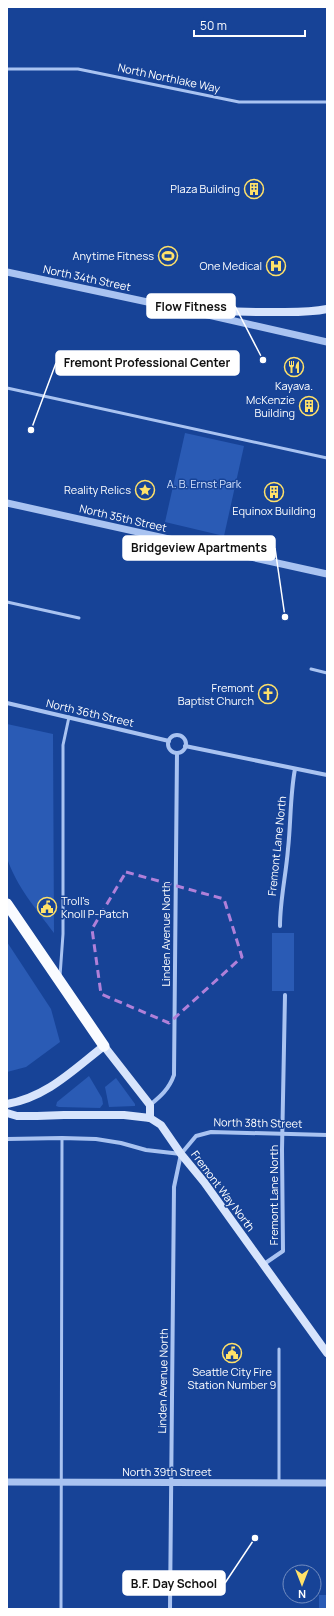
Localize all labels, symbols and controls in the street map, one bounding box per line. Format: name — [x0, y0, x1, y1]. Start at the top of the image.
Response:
scale bar — [194, 12, 305, 38]
text: 50 m — [200, 17, 227, 34]
street label: North Northlake Way — [117, 59, 222, 96]
building icon: Plaza Building — [243, 178, 265, 200]
place label: Plaza Building — [170, 181, 240, 196]
sports icon: Anytime Fitness — [157, 245, 179, 267]
place label: Anytime Fitness — [73, 248, 154, 263]
hospital icon: One Medical — [265, 255, 287, 277]
place label: One Medical — [199, 258, 262, 273]
street label: North 34th Street — [42, 261, 132, 294]
callout: Flow Fitness — [147, 294, 235, 318]
text: Flow Fitness — [155, 298, 227, 315]
callout: Fremont Professional Center — [56, 351, 239, 375]
text: Fremont Professional Center — [64, 354, 231, 371]
restaurant icon: Kayava. — [283, 356, 305, 378]
place label: Kayava. — [275, 378, 313, 393]
place label: McKenzie Building — [246, 392, 296, 420]
building icon: McKenzie Building — [298, 395, 320, 417]
park label: A. B. Ernst Park — [167, 476, 242, 491]
place icon: Reality Relics — [134, 479, 156, 501]
building icon: Equinox Building — [263, 481, 285, 503]
place label: Reality Relics — [64, 482, 131, 497]
street label: North 35th Street — [78, 500, 168, 535]
place label: Equinox Building — [232, 503, 316, 518]
callout: Bridgeview Apartments — [123, 536, 275, 560]
text: Bridgeview Apartments — [131, 539, 267, 556]
place label: Fremont Baptist Church — [178, 680, 254, 708]
church icon: Fremont Baptist Church — [257, 683, 279, 705]
street label: North 36th Street — [45, 695, 135, 730]
street label: Fremont Lane North — [264, 795, 289, 897]
street label: Linden Avenue North — [158, 882, 173, 987]
place label: Troll's Knoll P-Patch — [61, 893, 128, 921]
public building icon: Troll's Knoll P-Patch — [36, 896, 58, 918]
street label: North 38th Street — [213, 1114, 303, 1131]
street label: Fremont Lane North — [266, 1145, 281, 1245]
street label: Fremont Way North — [188, 1147, 259, 1234]
street label: Linden Avenue North — [154, 1328, 171, 1434]
public building icon: Seattle City Fire Station Number 9 — [221, 1342, 243, 1364]
place label: Seattle City Fire Station Number 9 — [188, 1364, 277, 1392]
street label: North 39th Street — [122, 1464, 212, 1479]
north arrow — [282, 1564, 322, 1604]
callout: B.F. Day School — [123, 1571, 225, 1595]
text: B.F. Day School — [131, 1575, 217, 1592]
text: N — [298, 1587, 306, 1602]

